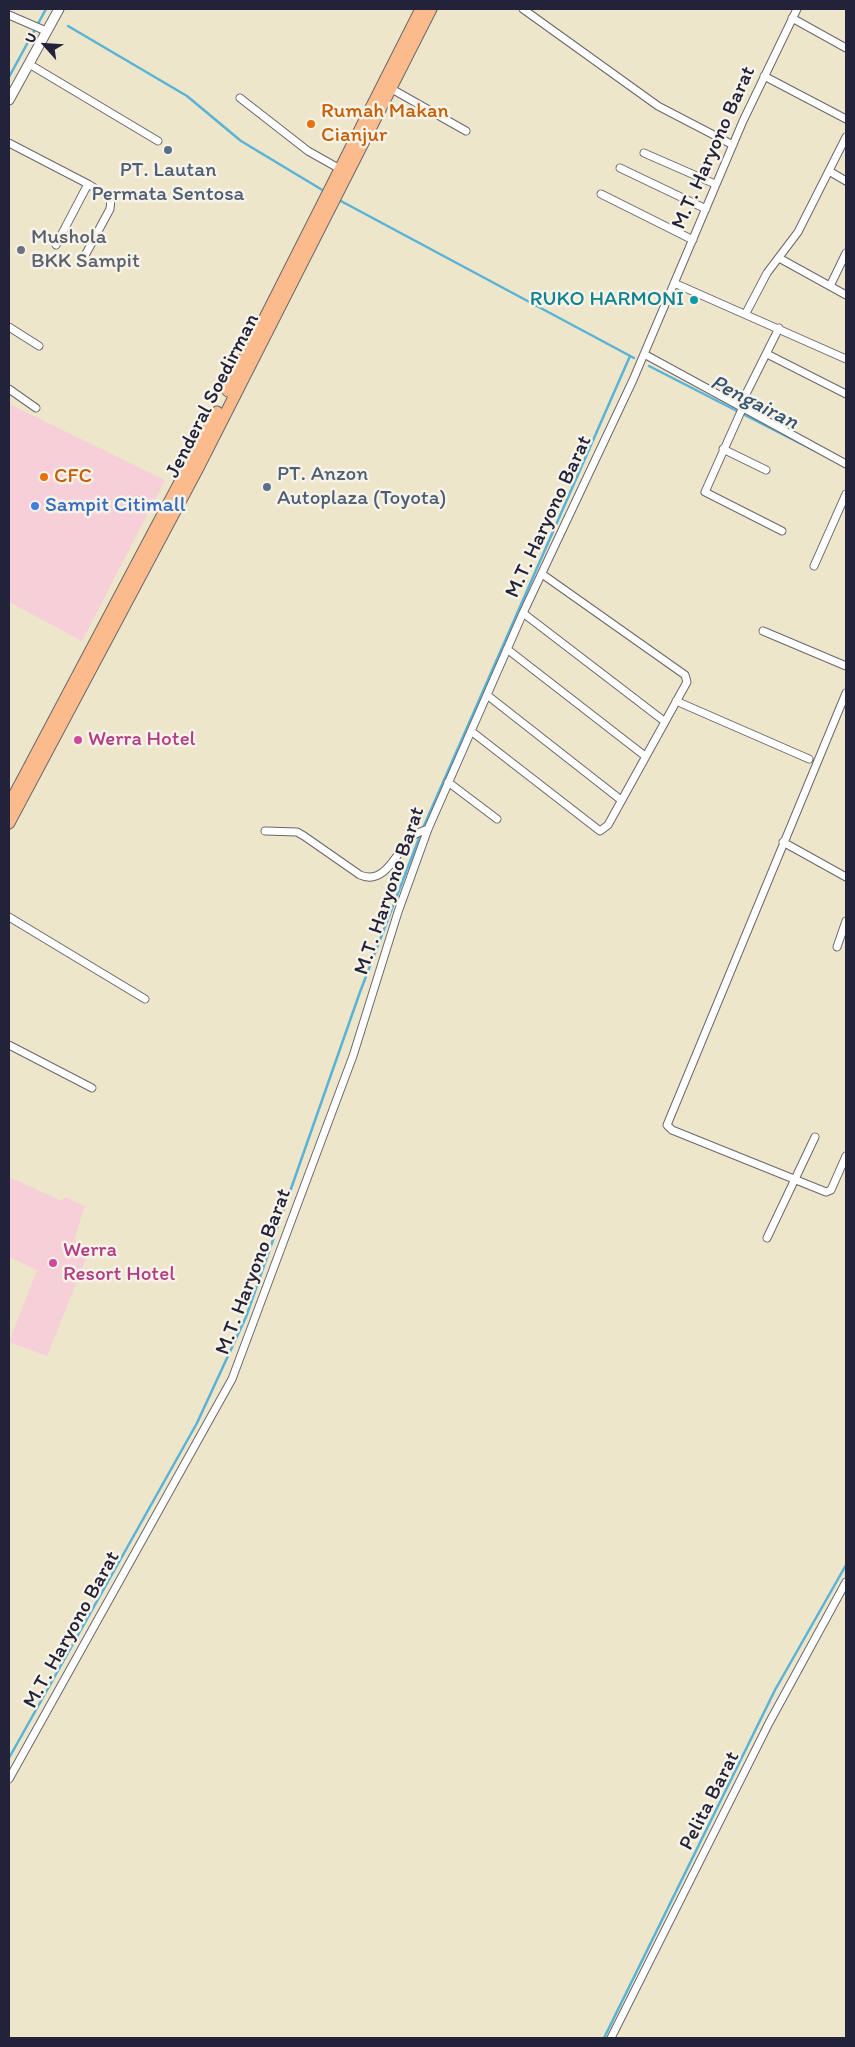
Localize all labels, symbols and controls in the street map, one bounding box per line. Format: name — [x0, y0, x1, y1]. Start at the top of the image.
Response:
north arrow — [20, 20, 70, 70]
text: U — [21, 30, 41, 46]
street label: M.T. Haryono Barat — [667, 62, 761, 234]
place label: Rumah Makan Cianjur — [321, 99, 449, 149]
marker: Rumah Makan Cianjur — [305, 118, 317, 130]
marker: PT. Lautan Permata Sentosa — [162, 144, 174, 156]
place label: PT. Lautan Permata Sentosa — [91, 158, 245, 208]
place label: Mushola BKK Sampit — [31, 225, 140, 275]
marker: Mushola BKK Sampit — [15, 244, 27, 256]
place label: RUKO HARMONI — [530, 287, 684, 313]
marker: RUKO HARMONI — [688, 294, 700, 306]
street label: Jenderal Soedirman — [161, 310, 265, 482]
water label: Pengairan — [706, 370, 802, 436]
street label: M.T. Haryono Barat — [500, 432, 598, 602]
place label: PT. Anzon Autoplaza (Toyota) — [277, 462, 446, 512]
place label: CFC — [54, 464, 92, 490]
marker: CFC — [38, 471, 50, 483]
marker: PT. Anzon Autoplaza (Toyota) — [261, 481, 273, 493]
place label: Sampit Citimall — [45, 493, 186, 519]
marker: Sampit Citimall — [29, 500, 41, 512]
place label: Werra Hotel — [88, 727, 196, 753]
marker: Werra Hotel — [72, 734, 84, 746]
street label: M.T. Haryono Barat — [349, 804, 431, 978]
street label: M.T. Haryono Barat — [211, 1185, 297, 1359]
place label: Werra Resort Hotel — [63, 1238, 175, 1288]
marker: Werra Resort Hotel — [47, 1257, 59, 1269]
street label: M.T. Haryono Barat — [18, 1547, 126, 1713]
street label: Pelita Barat — [674, 1748, 746, 1854]

